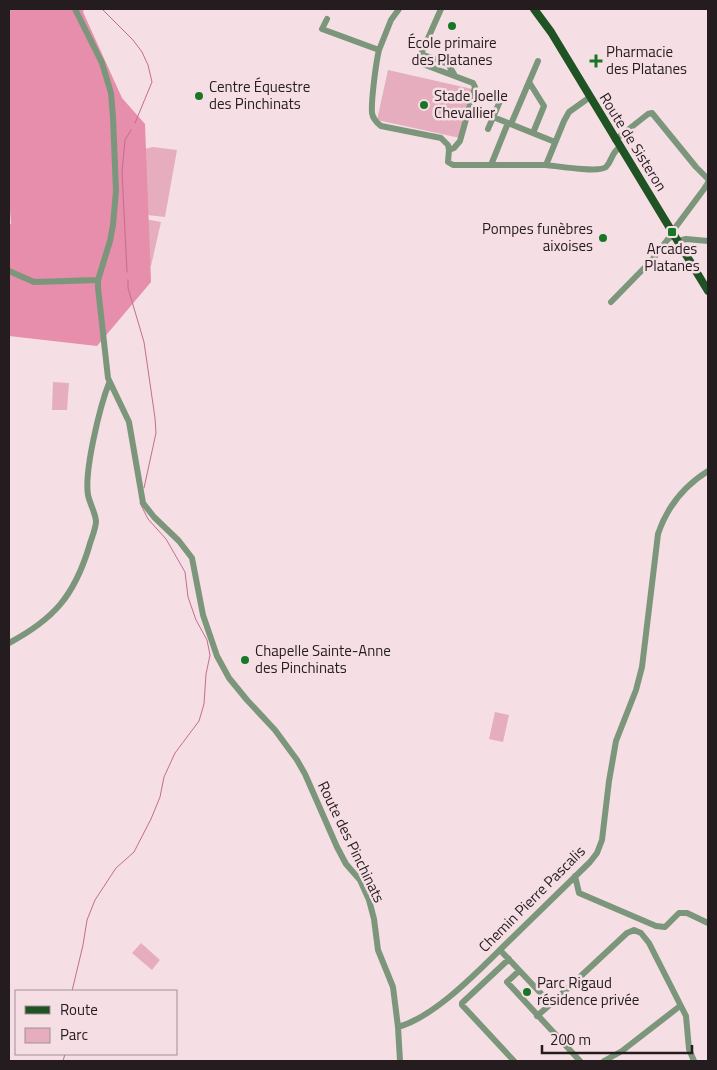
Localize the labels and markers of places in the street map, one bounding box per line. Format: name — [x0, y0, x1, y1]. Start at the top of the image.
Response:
marker: École primaire des Platanes — [446, 20, 458, 32]
place label: École primaire des Platanes — [407, 31, 497, 71]
place label: Pharmacie des Platanes — [606, 40, 687, 80]
marker: Pharmacie des Platanes — [590, 55, 602, 67]
place label: Centre Équestre des Pinchinats — [209, 75, 310, 115]
place label: Stade Joelle Chevallier — [434, 84, 508, 124]
marker: Centre Équestre des Pinchinats — [193, 90, 205, 102]
marker: Stade Joelle Chevallier — [418, 99, 430, 111]
place label: Pompes funèbres aixoises — [482, 217, 593, 257]
marker: Arcades Platanes — [666, 226, 678, 238]
marker: Pompes funèbres aixoises — [597, 232, 609, 244]
place label: Arcades Platanes — [644, 237, 700, 277]
place label: Chapelle Sainte-Anne des Pinchinats — [255, 639, 391, 679]
marker: Chapelle Sainte-Anne des Pinchinats — [239, 654, 251, 666]
place label: Parc Rigaud résidence privée — [537, 971, 639, 1011]
marker: Parc Rigaud résidence privée — [521, 986, 533, 998]

